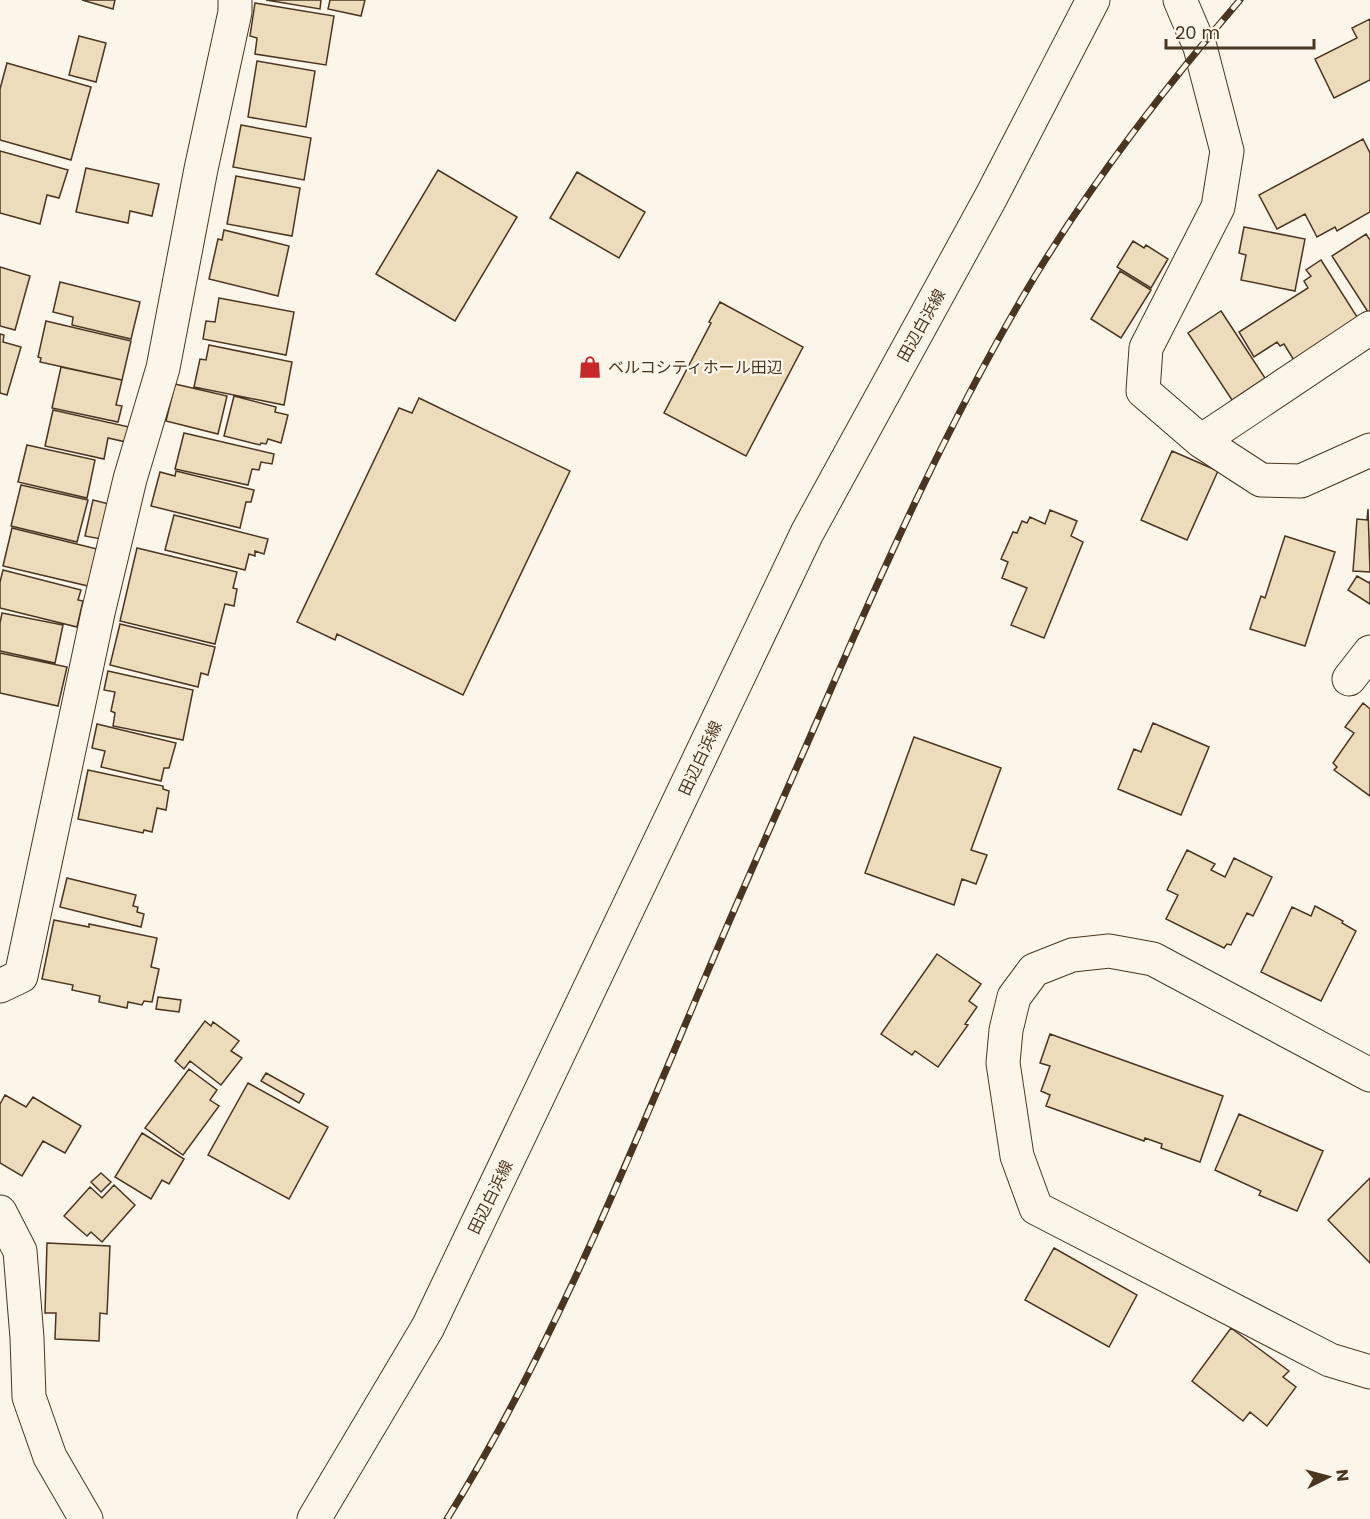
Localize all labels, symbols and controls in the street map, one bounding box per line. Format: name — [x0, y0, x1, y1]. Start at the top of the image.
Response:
scale bar — [1166, 12, 1314, 50]
text: 20 m — [1175, 20, 1220, 45]
street label: 田辺白浜線 — [892, 285, 951, 366]
shop icon: ベルコシティホール田辺 — [577, 354, 603, 380]
place label: ベルコシティホール田辺 — [608, 356, 783, 379]
street label: 田辺白浜線 — [673, 717, 728, 799]
street label: 田辺白浜線 — [463, 1156, 518, 1238]
north arrow — [1298, 1447, 1358, 1507]
text: N — [1330, 1468, 1354, 1483]

